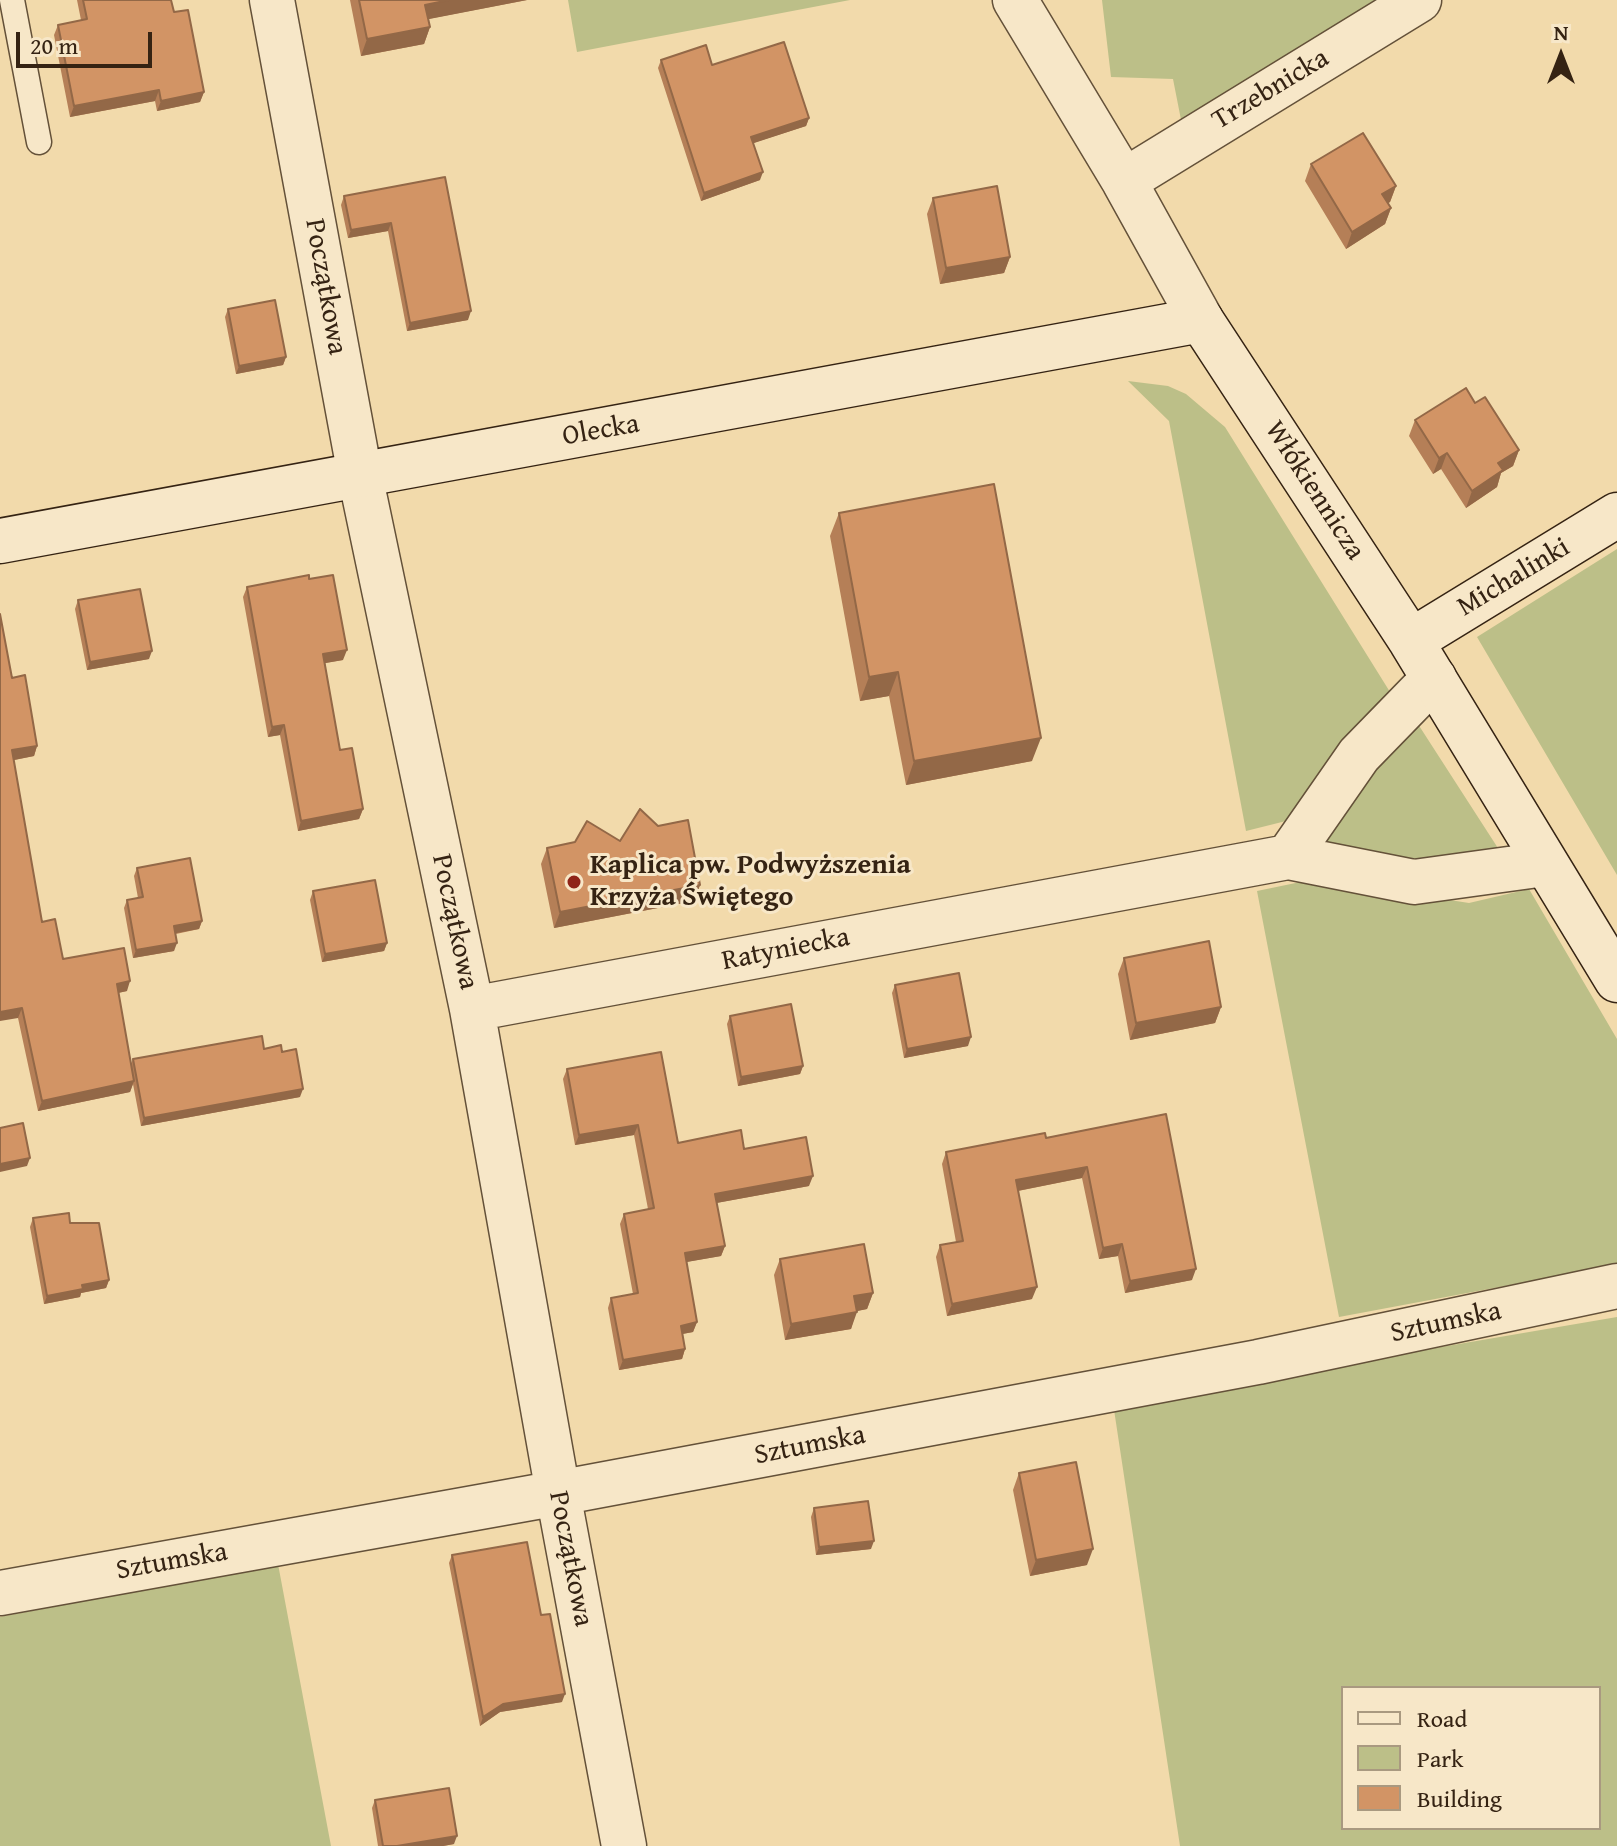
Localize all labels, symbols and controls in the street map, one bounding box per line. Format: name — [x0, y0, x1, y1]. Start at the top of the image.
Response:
scale bar — [20, 16, 156, 66]
north arrow — [1521, 16, 1601, 96]
text: N — [1554, 16, 1568, 48]
text: 20 m — [30, 28, 78, 63]
street label: Trzebnicka — [1207, 42, 1335, 138]
street label: Początkowa — [297, 216, 353, 358]
street label: Olecka — [560, 408, 642, 454]
street label: Włókiennicza — [1257, 415, 1371, 567]
street label: Michalinki — [1452, 531, 1576, 625]
place label: Kaplica pw. Podwyższenia Krzyża Świętego — [590, 849, 911, 915]
street label: Początkowa — [423, 851, 485, 993]
marker: Kaplica pw. Podwyższenia Krzyża Świętego — [565, 873, 583, 891]
street label: Ratyniecka — [719, 921, 853, 979]
street label: Sztumska — [1388, 1295, 1504, 1351]
street label: Sztumska — [752, 1419, 868, 1473]
street label: Początkowa — [540, 1488, 600, 1630]
street label: Sztumska — [114, 1536, 230, 1588]
legend — [1341, 1686, 1601, 1830]
text: Road — [1417, 1701, 1467, 1736]
text: Park — [1417, 1741, 1463, 1776]
text: Building — [1417, 1781, 1502, 1816]

